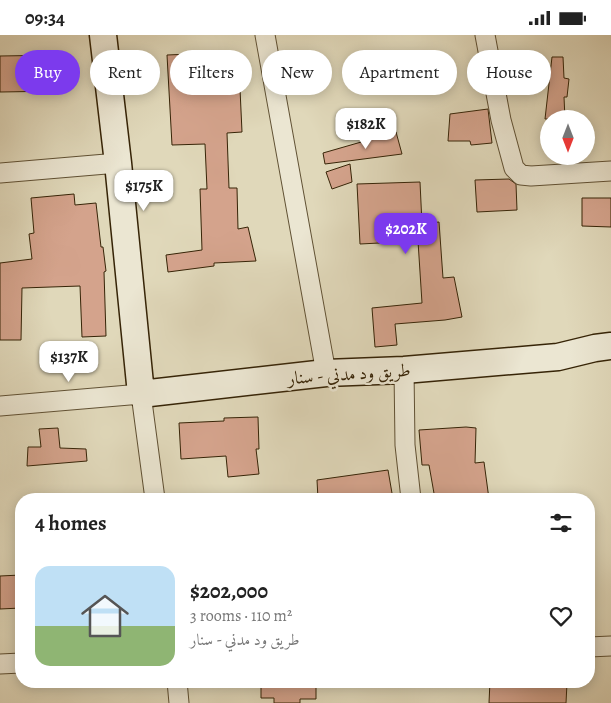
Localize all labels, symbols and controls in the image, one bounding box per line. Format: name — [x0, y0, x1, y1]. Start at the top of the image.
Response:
text: 09:34 — [25, 5, 65, 31]
chip: Buy — [15, 50, 80, 95]
chip: Rent — [90, 50, 160, 95]
chip: Filters — [170, 50, 252, 95]
chip: New — [262, 50, 332, 95]
chip: Apartment — [342, 50, 457, 95]
chip: House — [467, 50, 551, 95]
pin: $182K — [331, 107, 401, 150]
north arrow — [540, 110, 595, 165]
map controls — [540, 110, 595, 165]
text: $182K — [346, 113, 386, 135]
pin: $175K — [109, 169, 179, 212]
text: $175K — [125, 175, 163, 197]
pin: $202K — [371, 213, 441, 255]
text: $202K — [385, 218, 427, 240]
pin: $137K — [34, 341, 104, 383]
text: $137K — [50, 346, 88, 368]
street label: طريق ود مدني - سنار — [285, 358, 412, 393]
text: 4 homes — [35, 509, 107, 537]
icon: filters — [547, 509, 575, 537]
text: $202,000 — [190, 577, 268, 605]
icon: home — [75, 586, 135, 646]
icon: heart — [547, 602, 575, 630]
text: 3 rooms · 110 m² — [190, 605, 292, 627]
text: طريق ود مدني - سنار — [190, 629, 300, 651]

